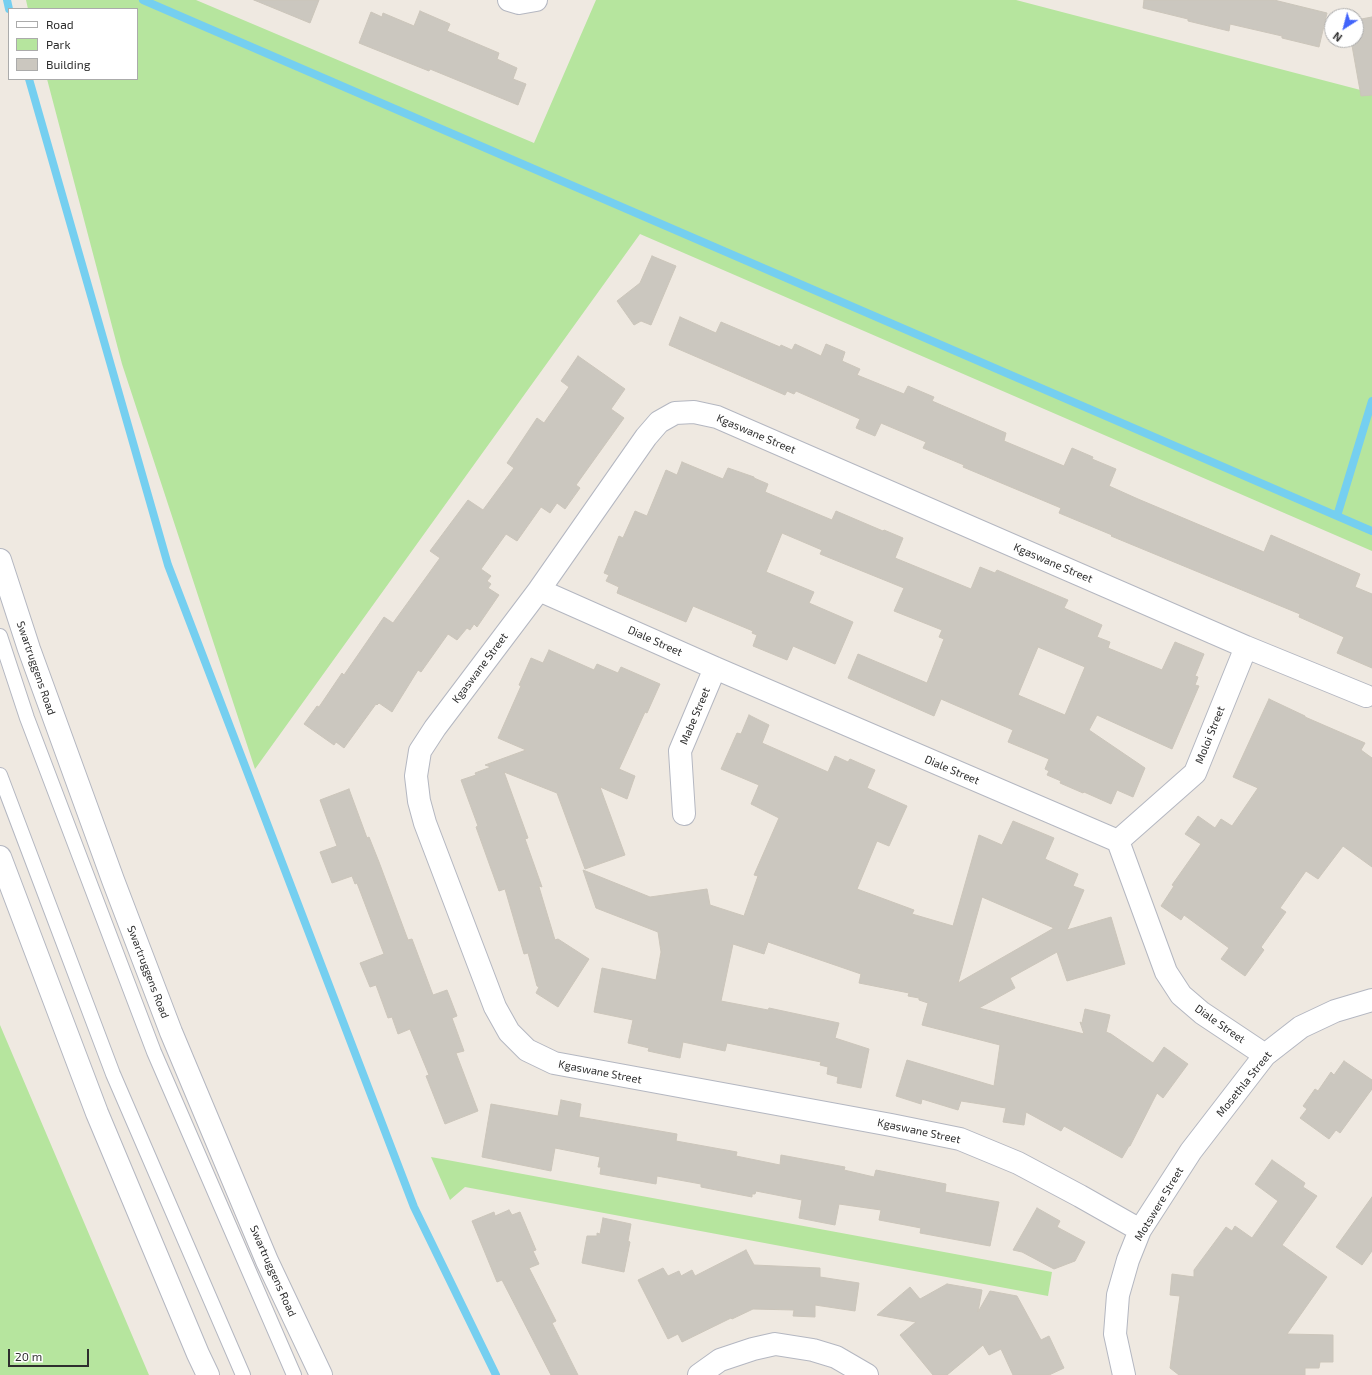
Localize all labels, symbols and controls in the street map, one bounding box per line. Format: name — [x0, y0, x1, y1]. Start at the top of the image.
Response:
legend — [8, 8, 138, 80]
north arrow — [1324, 8, 1364, 48]
text: Road — [46, 17, 74, 31]
text: N — [1330, 30, 1344, 45]
text: Park — [46, 37, 71, 51]
text: Building — [46, 57, 90, 71]
street label: Kgaswane Street — [714, 411, 798, 457]
street label: Kgaswane Street — [1011, 540, 1095, 586]
street label: Swartruggens Road — [14, 619, 58, 717]
street label: Diale Street — [626, 623, 684, 659]
street label: Kgaswane Street — [449, 630, 511, 706]
street label: Mabe Street — [677, 685, 713, 747]
street label: Moloi Street — [1192, 704, 1228, 766]
street label: Diale Street — [923, 753, 981, 787]
street label: Swartruggens Road — [124, 924, 172, 1020]
street label: Diale Street — [1192, 1002, 1248, 1046]
street label: Mosethla Street — [1214, 1049, 1274, 1119]
street label: Kgaswane Street — [557, 1057, 643, 1087]
street label: Kgaswane Street — [876, 1116, 962, 1146]
street label: Motswere Street — [1132, 1165, 1186, 1243]
street label: Swartruggens Road — [247, 1223, 299, 1319]
scale bar — [10, 1341, 91, 1367]
text: 20 m — [15, 1349, 42, 1363]

